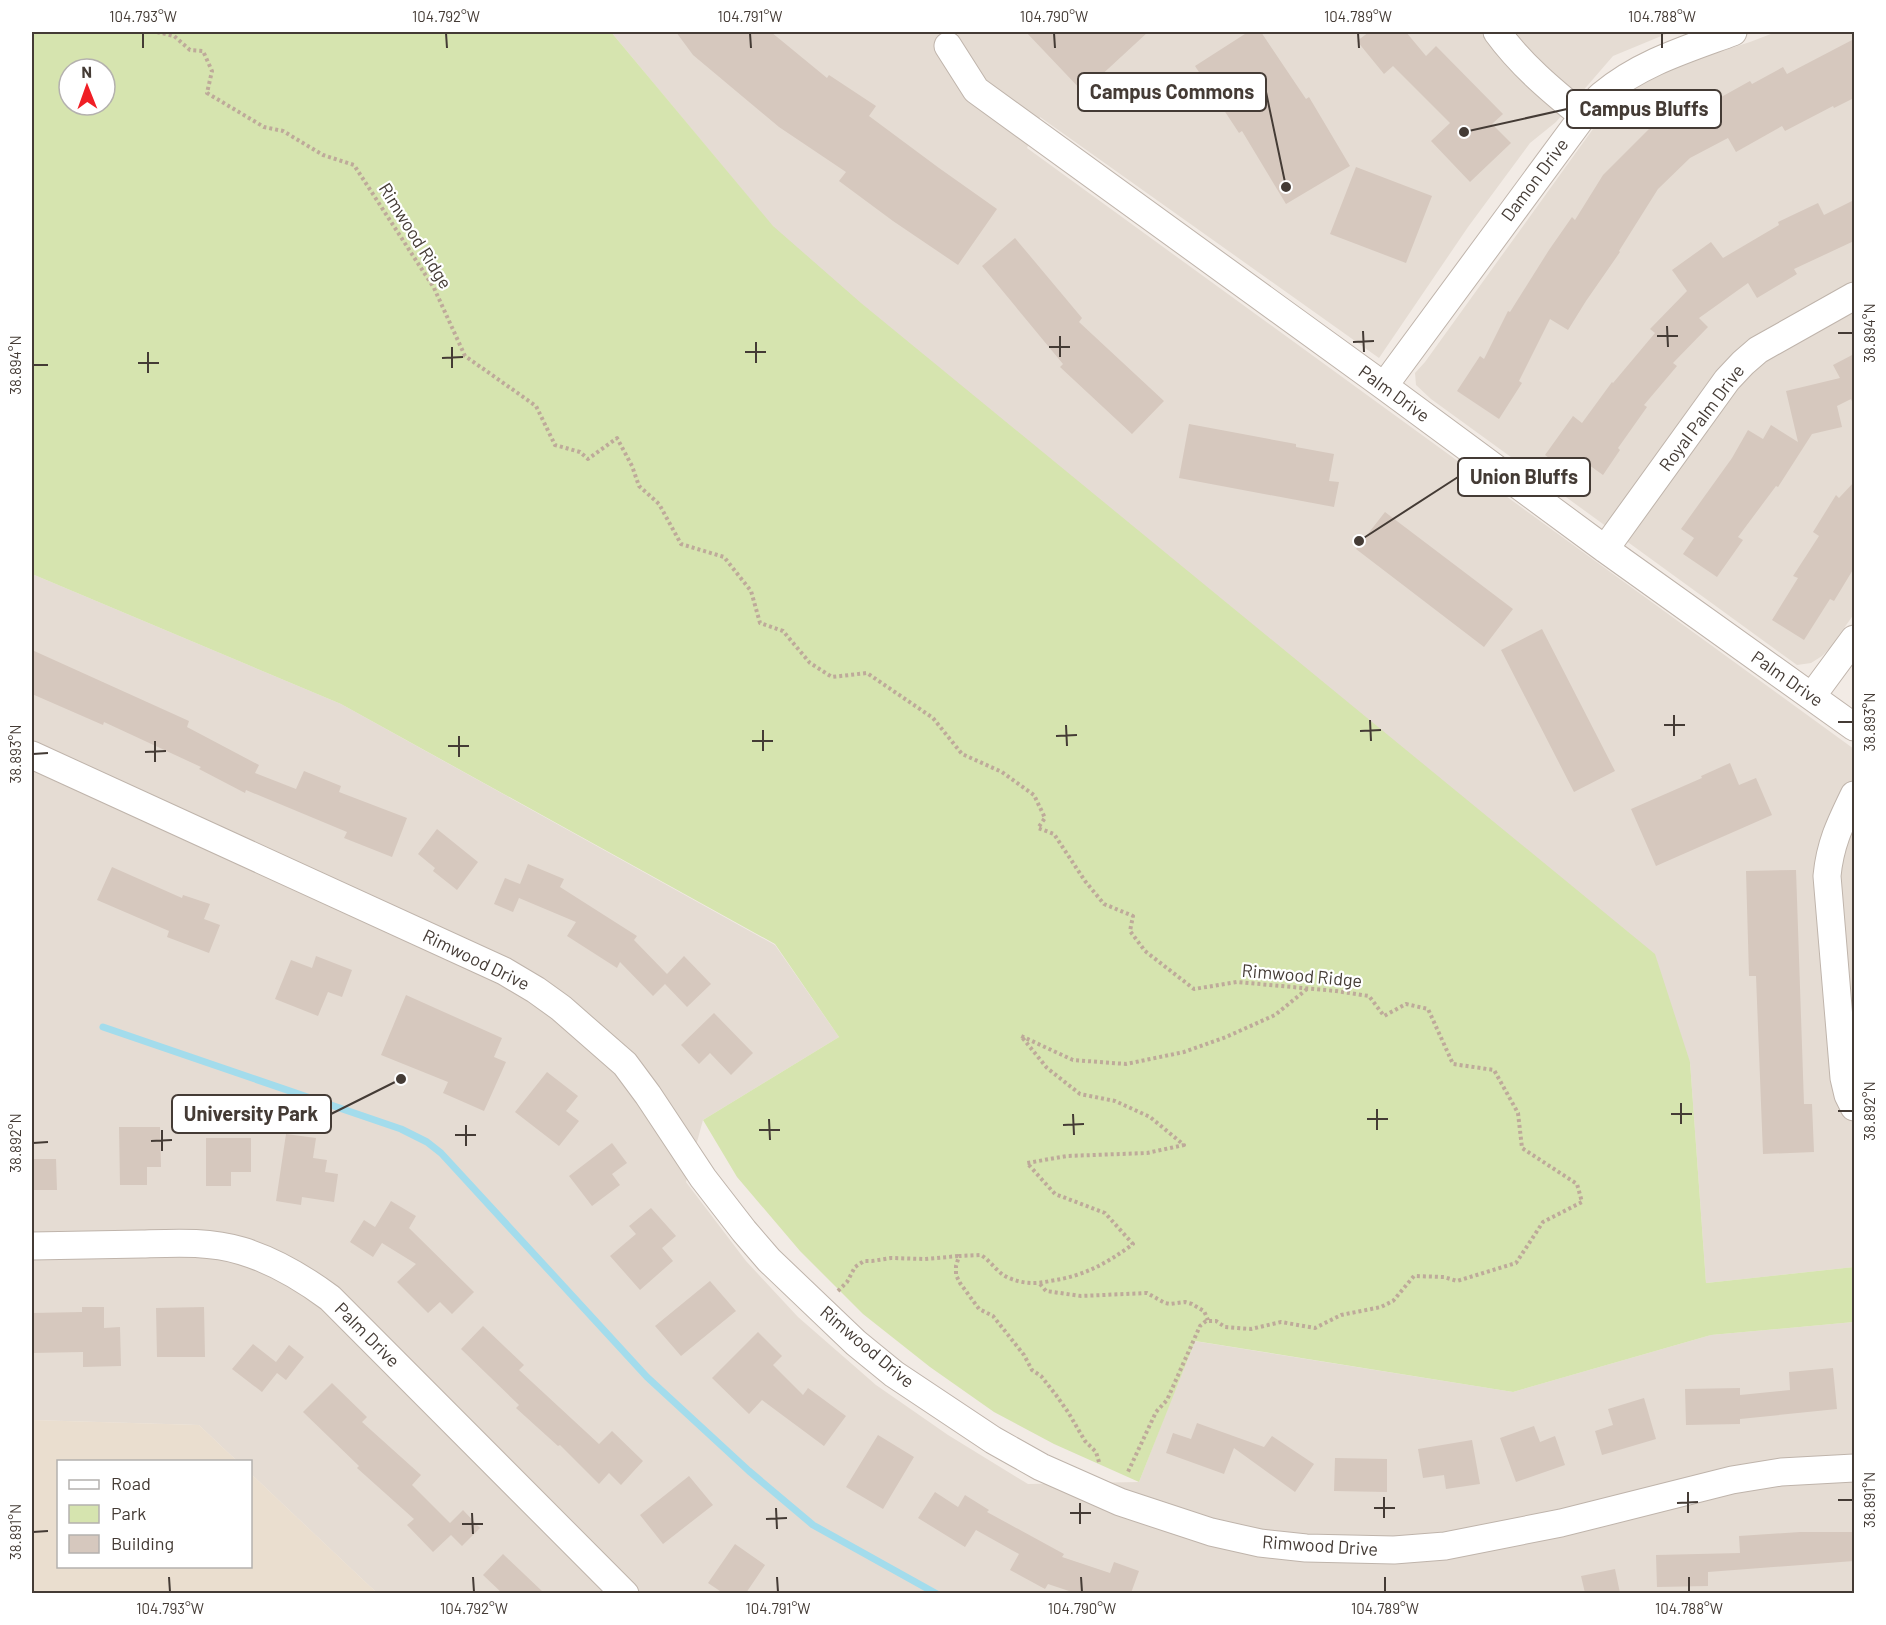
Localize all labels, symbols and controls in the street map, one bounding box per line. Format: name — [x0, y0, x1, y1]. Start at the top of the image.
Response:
text: 104.793°W — [109, 7, 177, 25]
text: 104.792°W — [412, 7, 480, 25]
text: 104.791°W — [718, 7, 782, 25]
text: 104.790°W — [1020, 7, 1088, 25]
text: 104.789°W — [1324, 7, 1392, 25]
text: 104.788°W — [1628, 7, 1696, 25]
north arrow — [57, 57, 117, 117]
text: N — [81, 62, 92, 81]
callout: Campus Commons — [1078, 73, 1266, 111]
text: Campus Commons — [1090, 79, 1254, 103]
callout: Campus Bluffs — [1567, 90, 1721, 128]
text: Campus Bluffs — [1579, 96, 1709, 120]
street label: Damon Drive — [1496, 134, 1573, 225]
street label: Rimwood Ridge — [375, 178, 457, 292]
text: 38.894°N — [1860, 303, 1878, 363]
text: 38.894°N — [6, 335, 24, 395]
street label: Palm Drive — [1355, 360, 1434, 426]
street label: Royal Palm Drive — [1654, 360, 1748, 475]
callout: Union Bluffs — [1458, 458, 1590, 496]
text: Union Bluffs — [1470, 464, 1578, 488]
street label: Palm Drive — [1747, 646, 1828, 711]
text: 38.893°N — [1860, 693, 1878, 751]
text: 38.893°N — [6, 725, 24, 783]
street label: Rimwood Drive — [419, 924, 533, 994]
street label: Rimwood Ridge — [1241, 959, 1363, 991]
text: 38.892°N — [1860, 1081, 1878, 1141]
callout: University Park — [172, 1095, 331, 1133]
text: University Park — [184, 1101, 318, 1125]
text: 38.892°N — [6, 1113, 24, 1173]
street label: Palm Drive — [331, 1297, 405, 1371]
street label: Rimwood Drive — [816, 1300, 919, 1392]
legend — [57, 1460, 252, 1568]
text: Road — [111, 1472, 151, 1494]
text: 38.891°N — [1860, 1472, 1878, 1528]
text: Park — [111, 1502, 146, 1524]
text: 38.891°N — [6, 1504, 24, 1560]
street label: Rimwood Drive — [1261, 1530, 1379, 1560]
text: Building — [111, 1532, 174, 1554]
text: 104.793°W — [136, 1599, 204, 1617]
text: 104.792°W — [440, 1599, 508, 1617]
text: 104.791°W — [746, 1599, 810, 1617]
text: 104.790°W — [1048, 1599, 1116, 1617]
text: 104.789°W — [1351, 1599, 1419, 1617]
text: 104.788°W — [1655, 1599, 1723, 1617]

